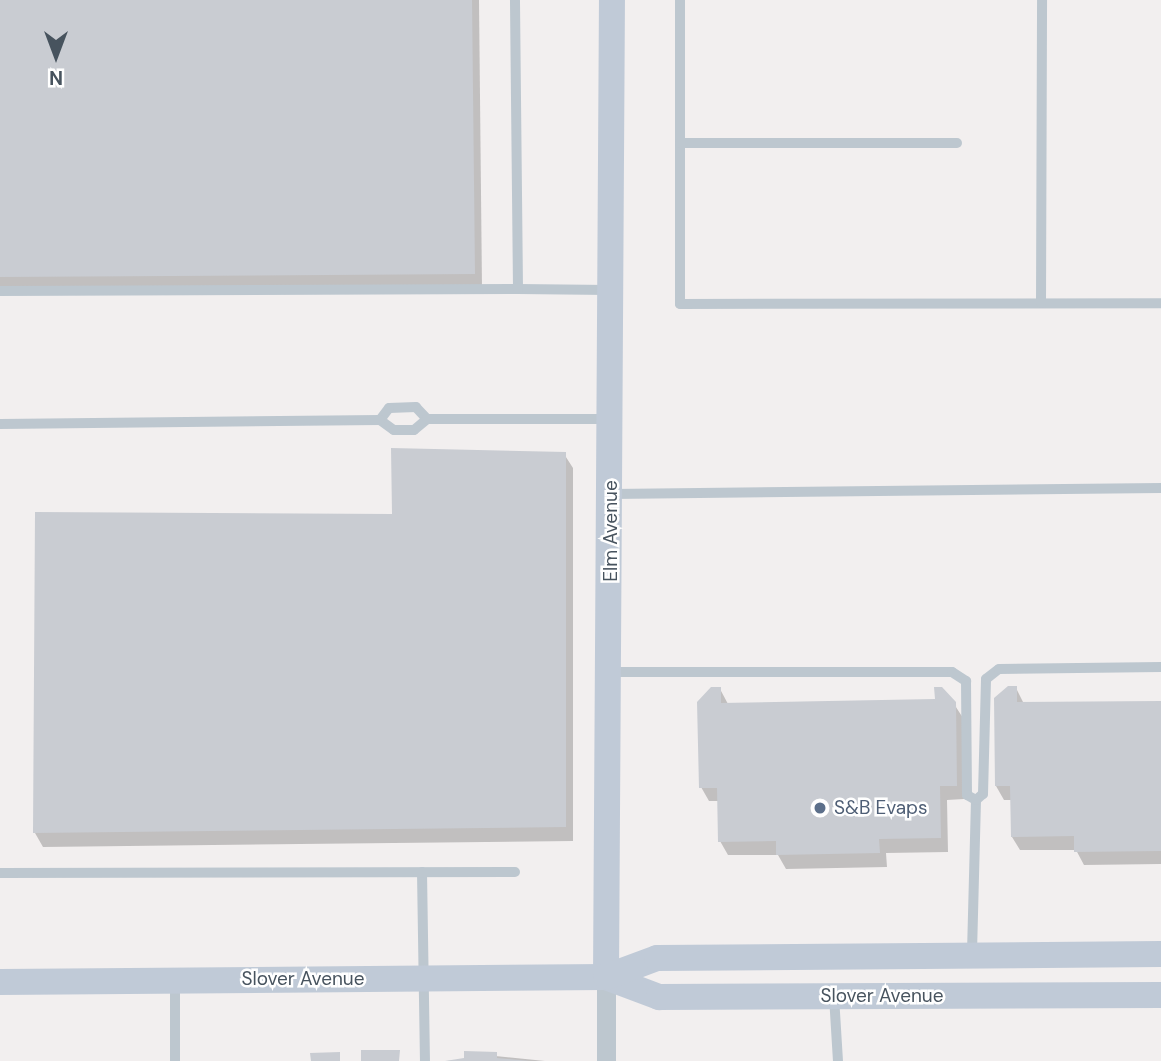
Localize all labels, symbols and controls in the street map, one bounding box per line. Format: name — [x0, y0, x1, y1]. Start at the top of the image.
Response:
north arrow — [21, 21, 91, 91]
text: N — [49, 65, 63, 90]
street label: Elm Avenue — [600, 480, 622, 582]
place label: S&B Evaps — [834, 797, 928, 819]
marker: S&B Evaps — [812, 800, 828, 816]
street label: Slover Avenue — [241, 968, 365, 990]
street label: Slover Avenue — [820, 985, 944, 1007]

